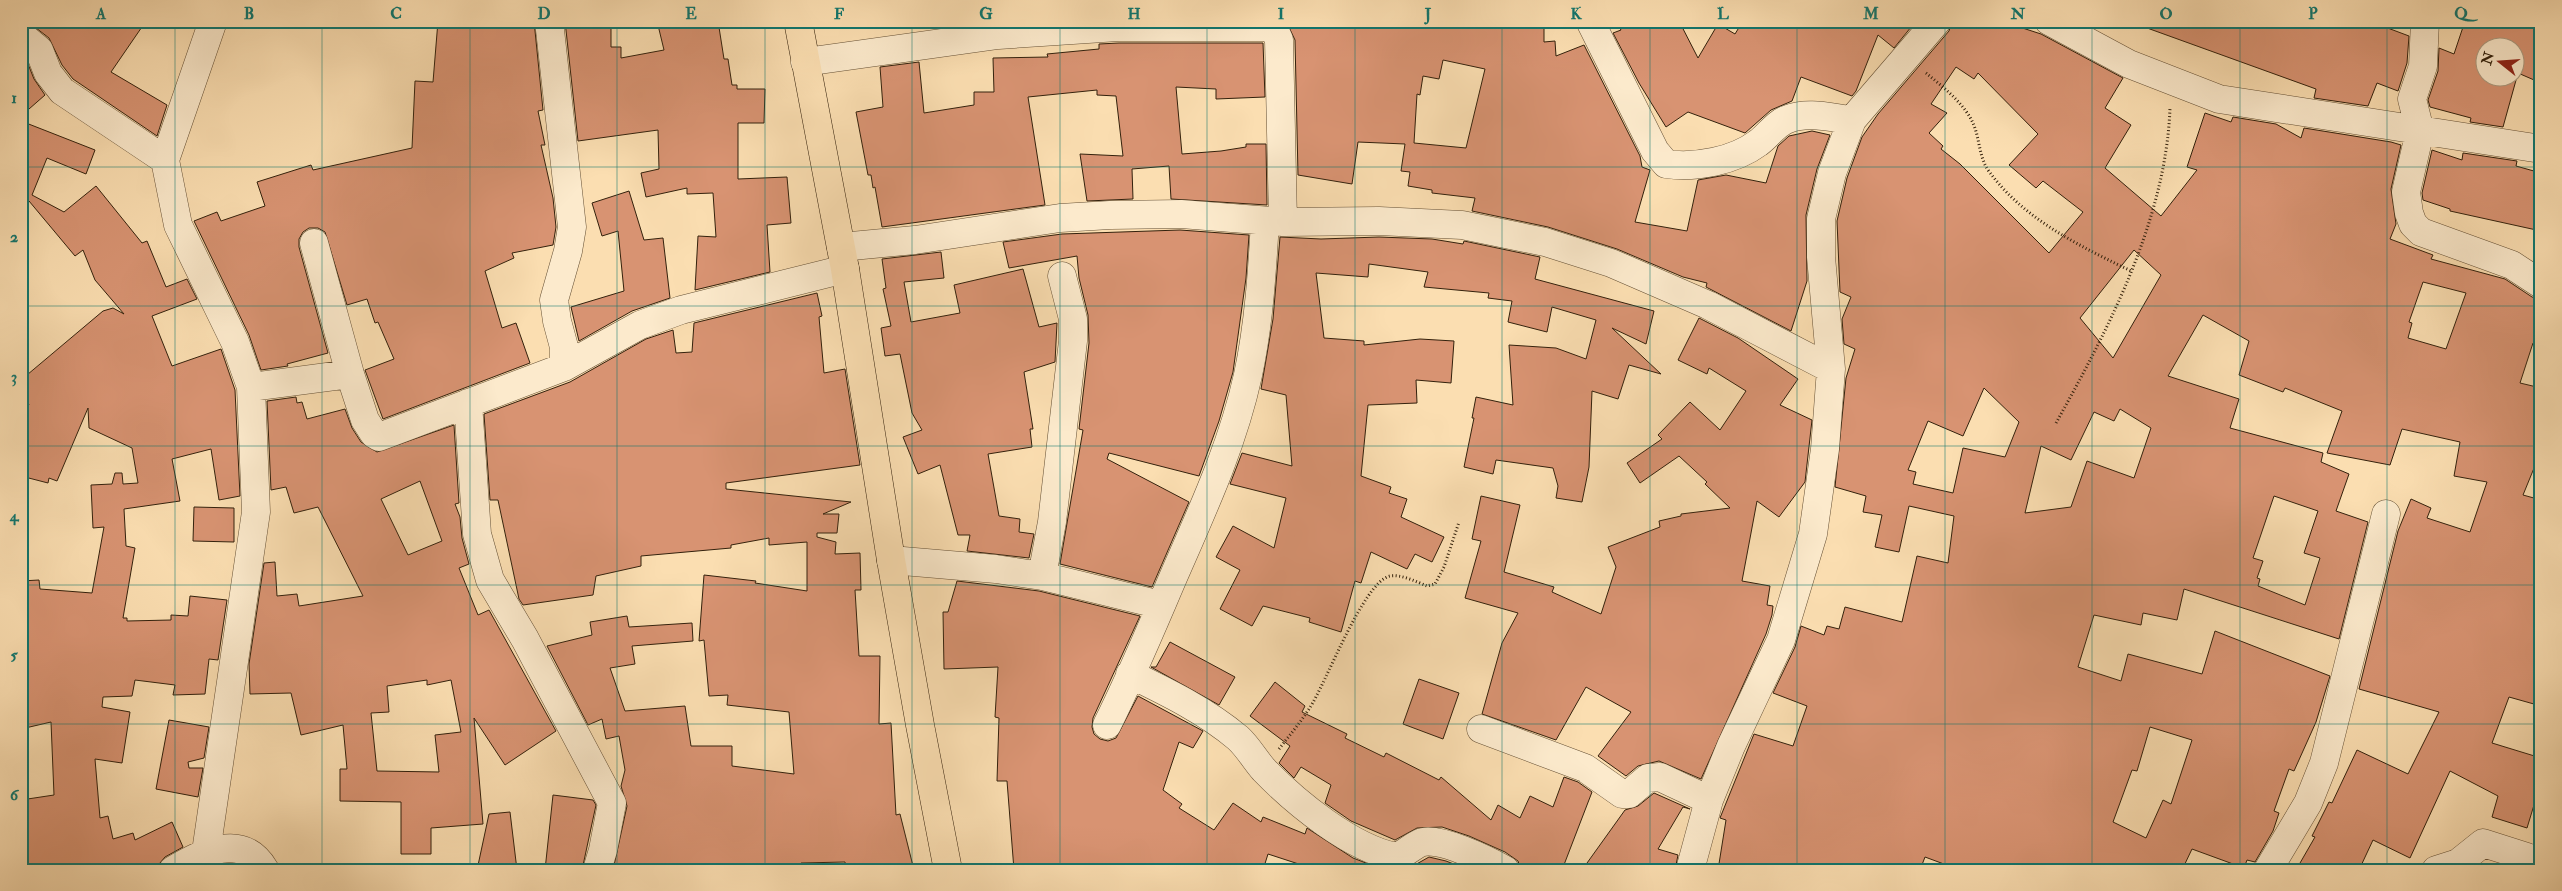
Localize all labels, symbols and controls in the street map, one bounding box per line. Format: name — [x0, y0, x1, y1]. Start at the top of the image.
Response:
text: A — [95, 4, 107, 24]
text: B — [244, 4, 254, 24]
text: C — [390, 4, 402, 24]
text: D — [537, 4, 551, 24]
text: E — [685, 4, 697, 24]
text: F — [834, 4, 844, 24]
text: G — [979, 4, 993, 24]
text: H — [1127, 4, 1141, 24]
text: I — [1278, 4, 1285, 24]
text: J — [1424, 4, 1432, 25]
text: K — [1570, 4, 1582, 24]
text: L — [1717, 4, 1729, 24]
text: M — [1862, 4, 1879, 24]
text: N — [2010, 4, 2026, 24]
text: O — [2159, 4, 2173, 24]
text: P — [2308, 4, 2318, 24]
text: Q — [2454, 4, 2478, 24]
north arrow — [2474, 38, 2524, 88]
text: N — [2478, 49, 2498, 68]
text: 1 — [11, 88, 17, 108]
text: 2 — [10, 227, 18, 247]
text: 3 — [11, 367, 17, 387]
text: 4 — [9, 506, 20, 526]
text: 5 — [10, 645, 18, 665]
text: 6 — [10, 785, 20, 805]

